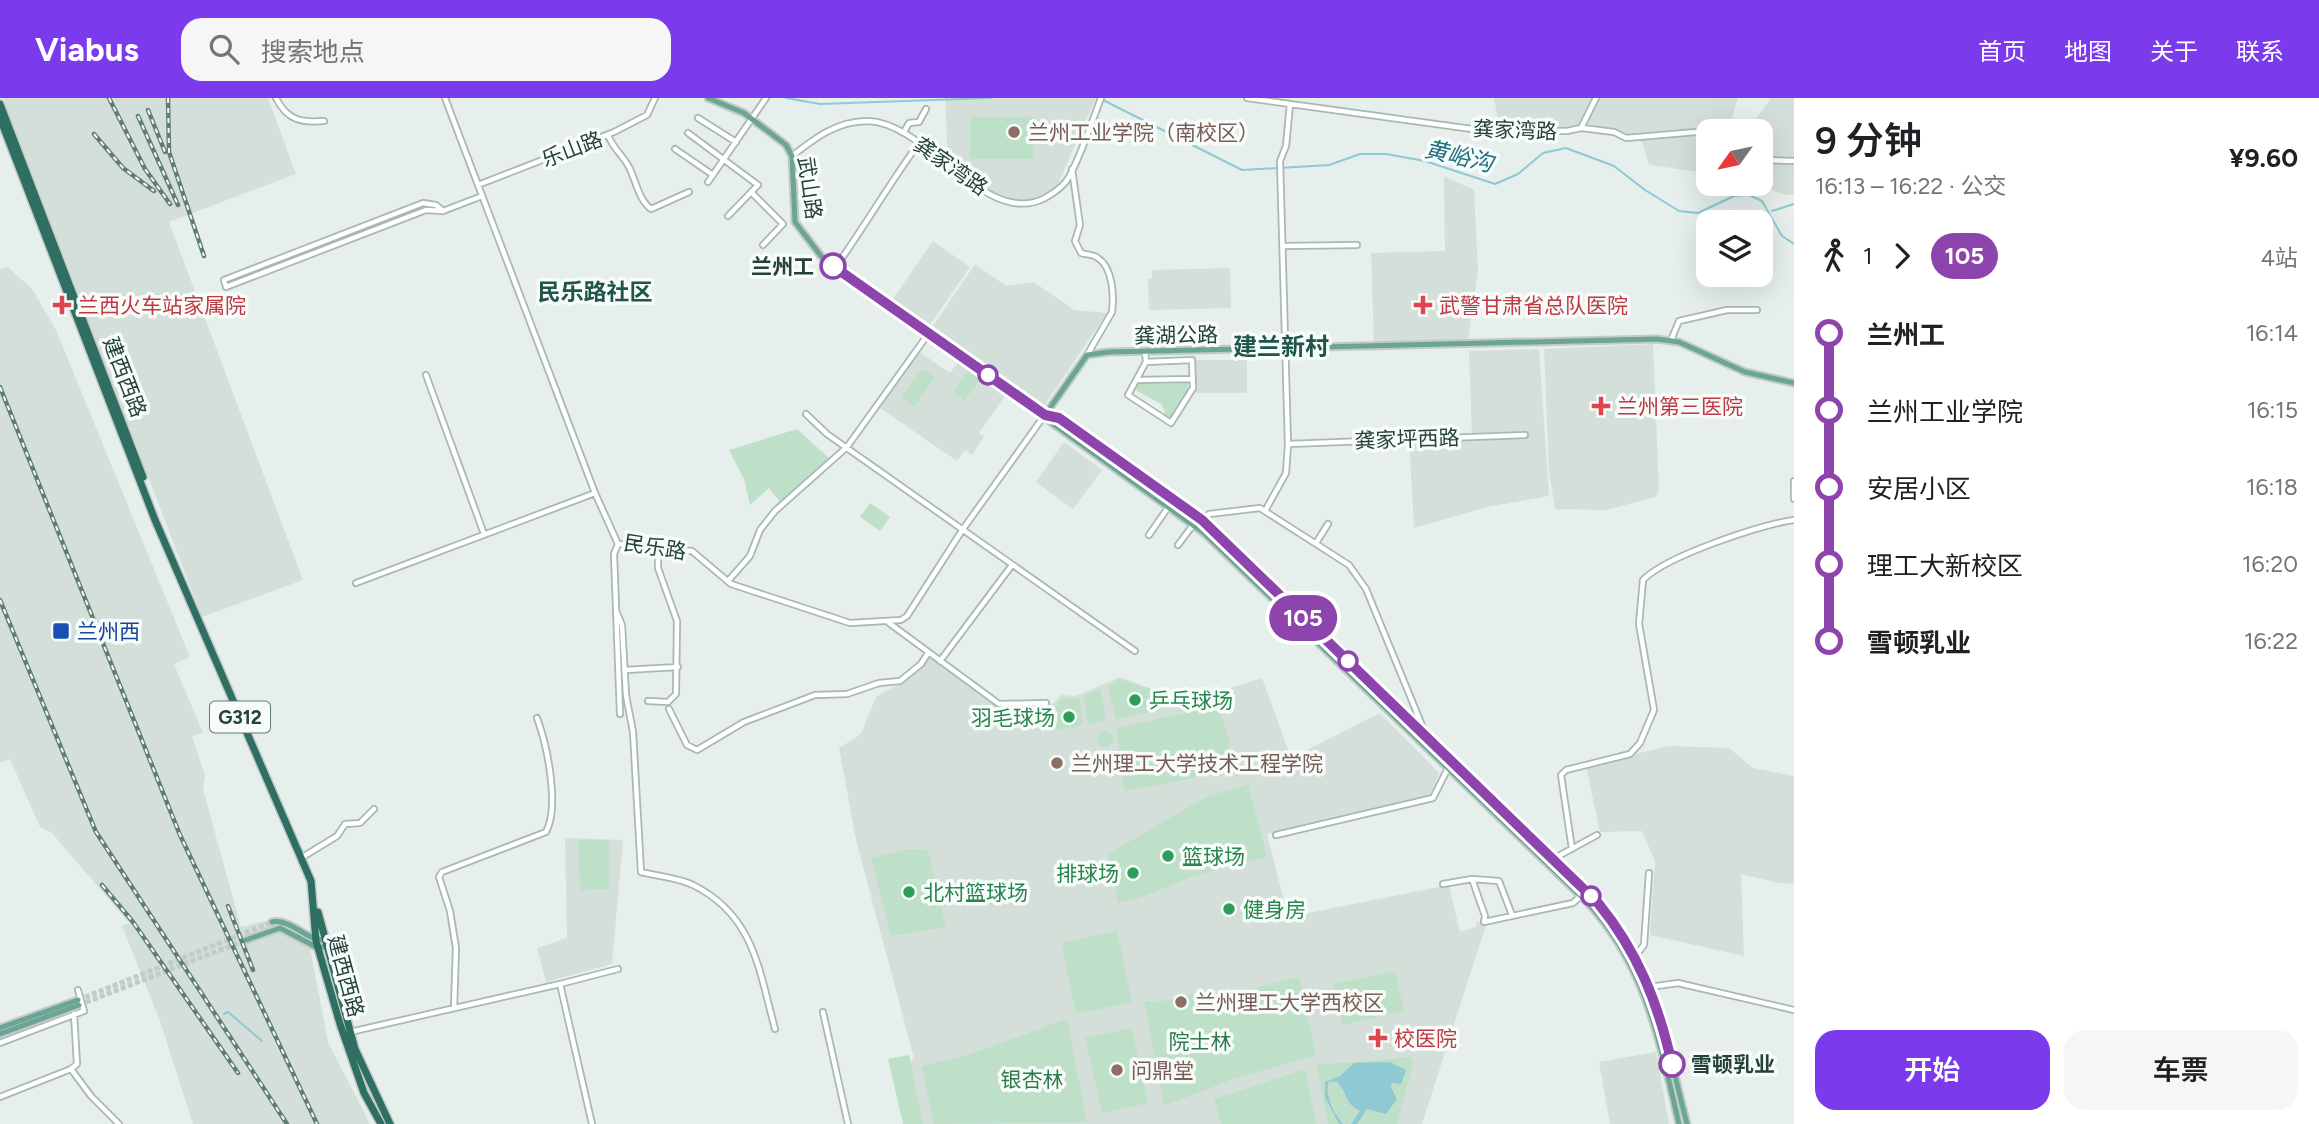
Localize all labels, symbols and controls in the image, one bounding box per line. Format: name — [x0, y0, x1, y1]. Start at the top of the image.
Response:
search box — [181, 18, 671, 81]
text: Viabus — [35, 30, 139, 69]
icon: search — [205, 30, 243, 68]
text: 搜索地点 — [261, 36, 365, 68]
text: 首页 — [1978, 37, 2026, 66]
text: 地图 — [2064, 37, 2112, 66]
text: 关于 — [2150, 37, 2198, 66]
text: 联系 — [2236, 37, 2284, 66]
street label: 龚家湾路 — [1473, 116, 1557, 144]
text: 9 分钟 — [1815, 118, 1922, 164]
north arrow — [1696, 119, 1773, 196]
map controls — [1696, 119, 1773, 287]
place label: 兰州工业学院（南校区） — [1028, 120, 1259, 145]
marker: 兰州工业学院（南校区） — [1006, 124, 1022, 140]
street label: 乐山路 — [538, 126, 606, 172]
street label: 龚家湾路 — [909, 132, 993, 200]
water label: 黄峪沟 — [1422, 135, 1499, 178]
text: ¥9.60 — [2229, 142, 2298, 174]
street label: 武山路 — [793, 155, 827, 221]
text: 16:13 – 16:22 · 公交 — [1815, 172, 2007, 200]
button: layers — [1696, 210, 1773, 287]
icon: walk — [1815, 237, 1853, 275]
icon: forward — [1883, 237, 1921, 275]
text: 105 — [1945, 241, 1984, 270]
text: 1 — [1863, 242, 1873, 270]
text: 4站 — [2261, 244, 2298, 272]
marker: 兰州工 — [820, 253, 846, 279]
place label: 兰州工 — [751, 254, 814, 279]
district label: 民乐路社区 — [538, 278, 653, 306]
place label: 兰西火车站家属院 — [78, 293, 246, 318]
place label: 武警甘肃省总队医院 — [1439, 293, 1628, 318]
marker: 兰西火车站家属院 — [52, 295, 72, 315]
marker: 武警甘肃省总队医院 — [1413, 295, 1433, 315]
text: 兰州工 — [1867, 319, 1945, 351]
text: 16:14 — [2246, 319, 2298, 347]
street label: 龚湖公路 — [1134, 322, 1218, 348]
district label: 建兰新村 — [1233, 332, 1329, 361]
street label: 建西西路 — [98, 333, 152, 421]
unlabelled marker — [978, 365, 998, 385]
place label: 兰州第三医院 — [1617, 394, 1743, 419]
marker: 兰州第三医院 — [1591, 396, 1611, 416]
text: 兰州工业学院 — [1867, 396, 2023, 428]
text: 16:15 — [2247, 396, 2298, 424]
street label: 龚家坪西路 — [1354, 425, 1460, 453]
text: 安居小区 — [1867, 473, 1971, 505]
text: 16:18 — [2246, 473, 2298, 501]
street label: 民乐路 — [622, 530, 688, 564]
text: 理工大新校区 — [1867, 550, 2023, 582]
text: 16:20 — [2242, 550, 2298, 578]
line badge: 105 — [1263, 595, 1343, 641]
text: 105 — [1283, 603, 1323, 632]
place label: 兰州西 — [77, 619, 140, 644]
marker: 兰州西 — [51, 621, 71, 641]
text: 雪顿乳业 — [1867, 627, 1971, 659]
text: 16:22 — [2244, 627, 2298, 655]
unlabelled marker — [1338, 651, 1358, 671]
place label: 乒乓球场 — [1149, 688, 1233, 713]
marker: 乒乓球场 — [1127, 692, 1143, 708]
road number: G312 — [210, 702, 270, 732]
place label: 羽毛球场 — [971, 705, 1055, 730]
marker: 羽毛球场 — [1061, 709, 1077, 725]
place label: 兰州理工大学技术工程学院 — [1071, 751, 1323, 776]
marker: 兰州理工大学技术工程学院 — [1049, 755, 1065, 771]
place label: 篮球场 — [1182, 844, 1245, 869]
marker: 篮球场 — [1160, 848, 1176, 864]
place label: 排球场 — [1056, 861, 1119, 886]
marker: 排球场 — [1125, 865, 1141, 881]
place label: 北村篮球场 — [923, 880, 1028, 905]
marker: 北村篮球场 — [901, 884, 917, 900]
unlabelled marker — [1581, 886, 1601, 906]
place label: 健身房 — [1243, 897, 1306, 922]
marker: 健身房 — [1221, 901, 1237, 917]
street label: 建西西路 — [323, 932, 369, 1020]
place label: 兰州理工大学西校区 — [1195, 990, 1384, 1015]
marker: 兰州理工大学西校区 — [1173, 994, 1189, 1010]
place label: 校医院 — [1394, 1026, 1457, 1051]
marker: 校医院 — [1368, 1028, 1388, 1048]
park label: 院士林 — [1169, 1029, 1232, 1054]
button: 开始 — [1815, 1030, 2050, 1110]
button: 车票 — [2064, 1030, 2298, 1110]
marker: 雪顿乳业 — [1659, 1051, 1685, 1077]
place label: 雪顿乳业 — [1691, 1052, 1775, 1077]
place label: 问鼎堂 — [1131, 1058, 1194, 1083]
marker: 问鼎堂 — [1109, 1062, 1125, 1078]
park label: 银杏林 — [1001, 1067, 1064, 1092]

